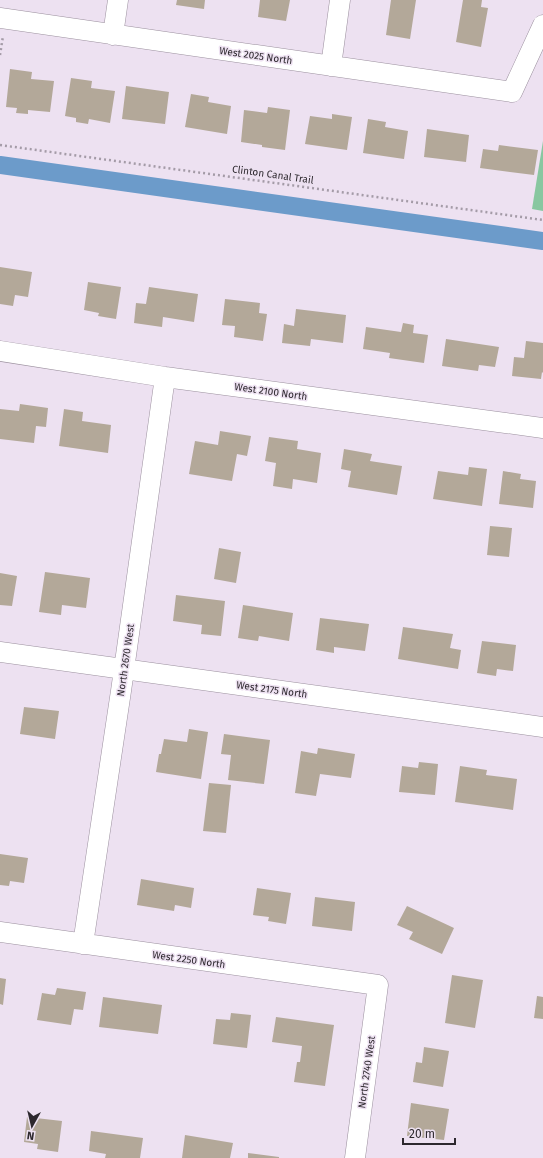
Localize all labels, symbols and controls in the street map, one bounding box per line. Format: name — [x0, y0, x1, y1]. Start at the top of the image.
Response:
street label: West 2025 North — [219, 45, 293, 67]
street label: Clinton Canal Trail — [231, 163, 314, 187]
street label: West 2100 North — [234, 381, 308, 403]
street label: North 2670 West — [115, 623, 137, 697]
street label: West 2175 North — [236, 679, 308, 701]
street label: West 2250 North — [152, 949, 226, 971]
street label: North 2740 West — [356, 1035, 378, 1109]
north arrow — [12, 1106, 52, 1146]
scale bar — [403, 1120, 455, 1146]
text: 20 m — [409, 1127, 435, 1141]
text: N — [26, 1128, 35, 1142]

